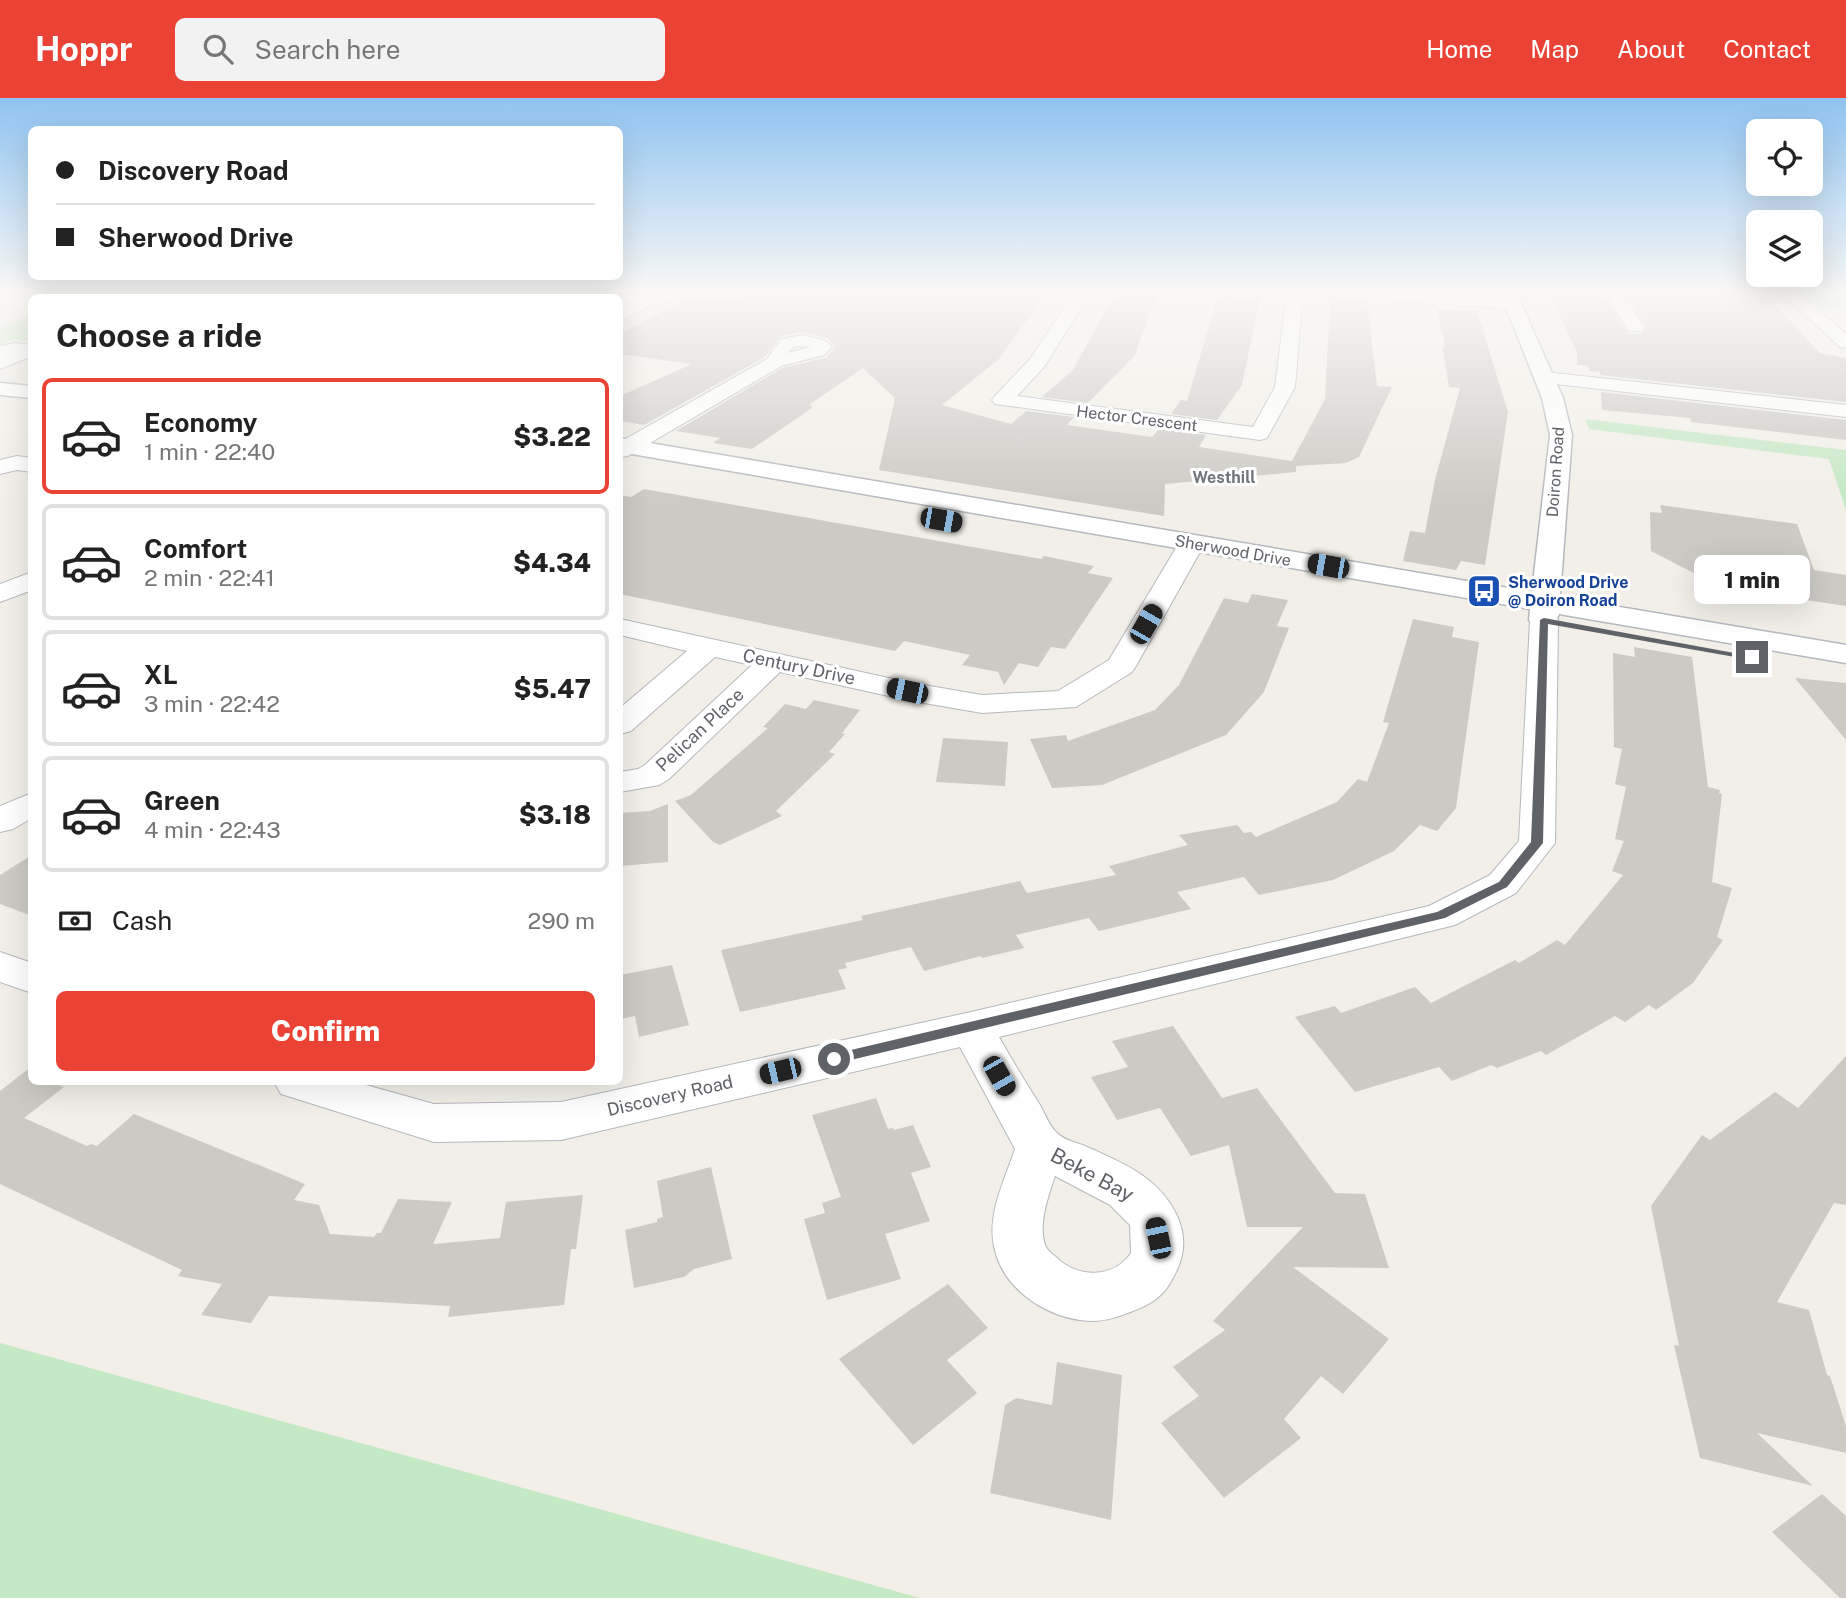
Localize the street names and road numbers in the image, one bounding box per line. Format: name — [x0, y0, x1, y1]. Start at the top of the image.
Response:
street label: Hector Crescent — [1075, 402, 1199, 435]
street label: Doiron Road — [1543, 426, 1568, 518]
street label: Sherwood Drive — [1173, 531, 1292, 570]
street label: Century Drive — [741, 644, 857, 689]
street label: Pelican Place — [651, 684, 748, 776]
street label: Discovery Road — [605, 1071, 735, 1120]
street label: Beke Bay — [1046, 1142, 1138, 1207]

